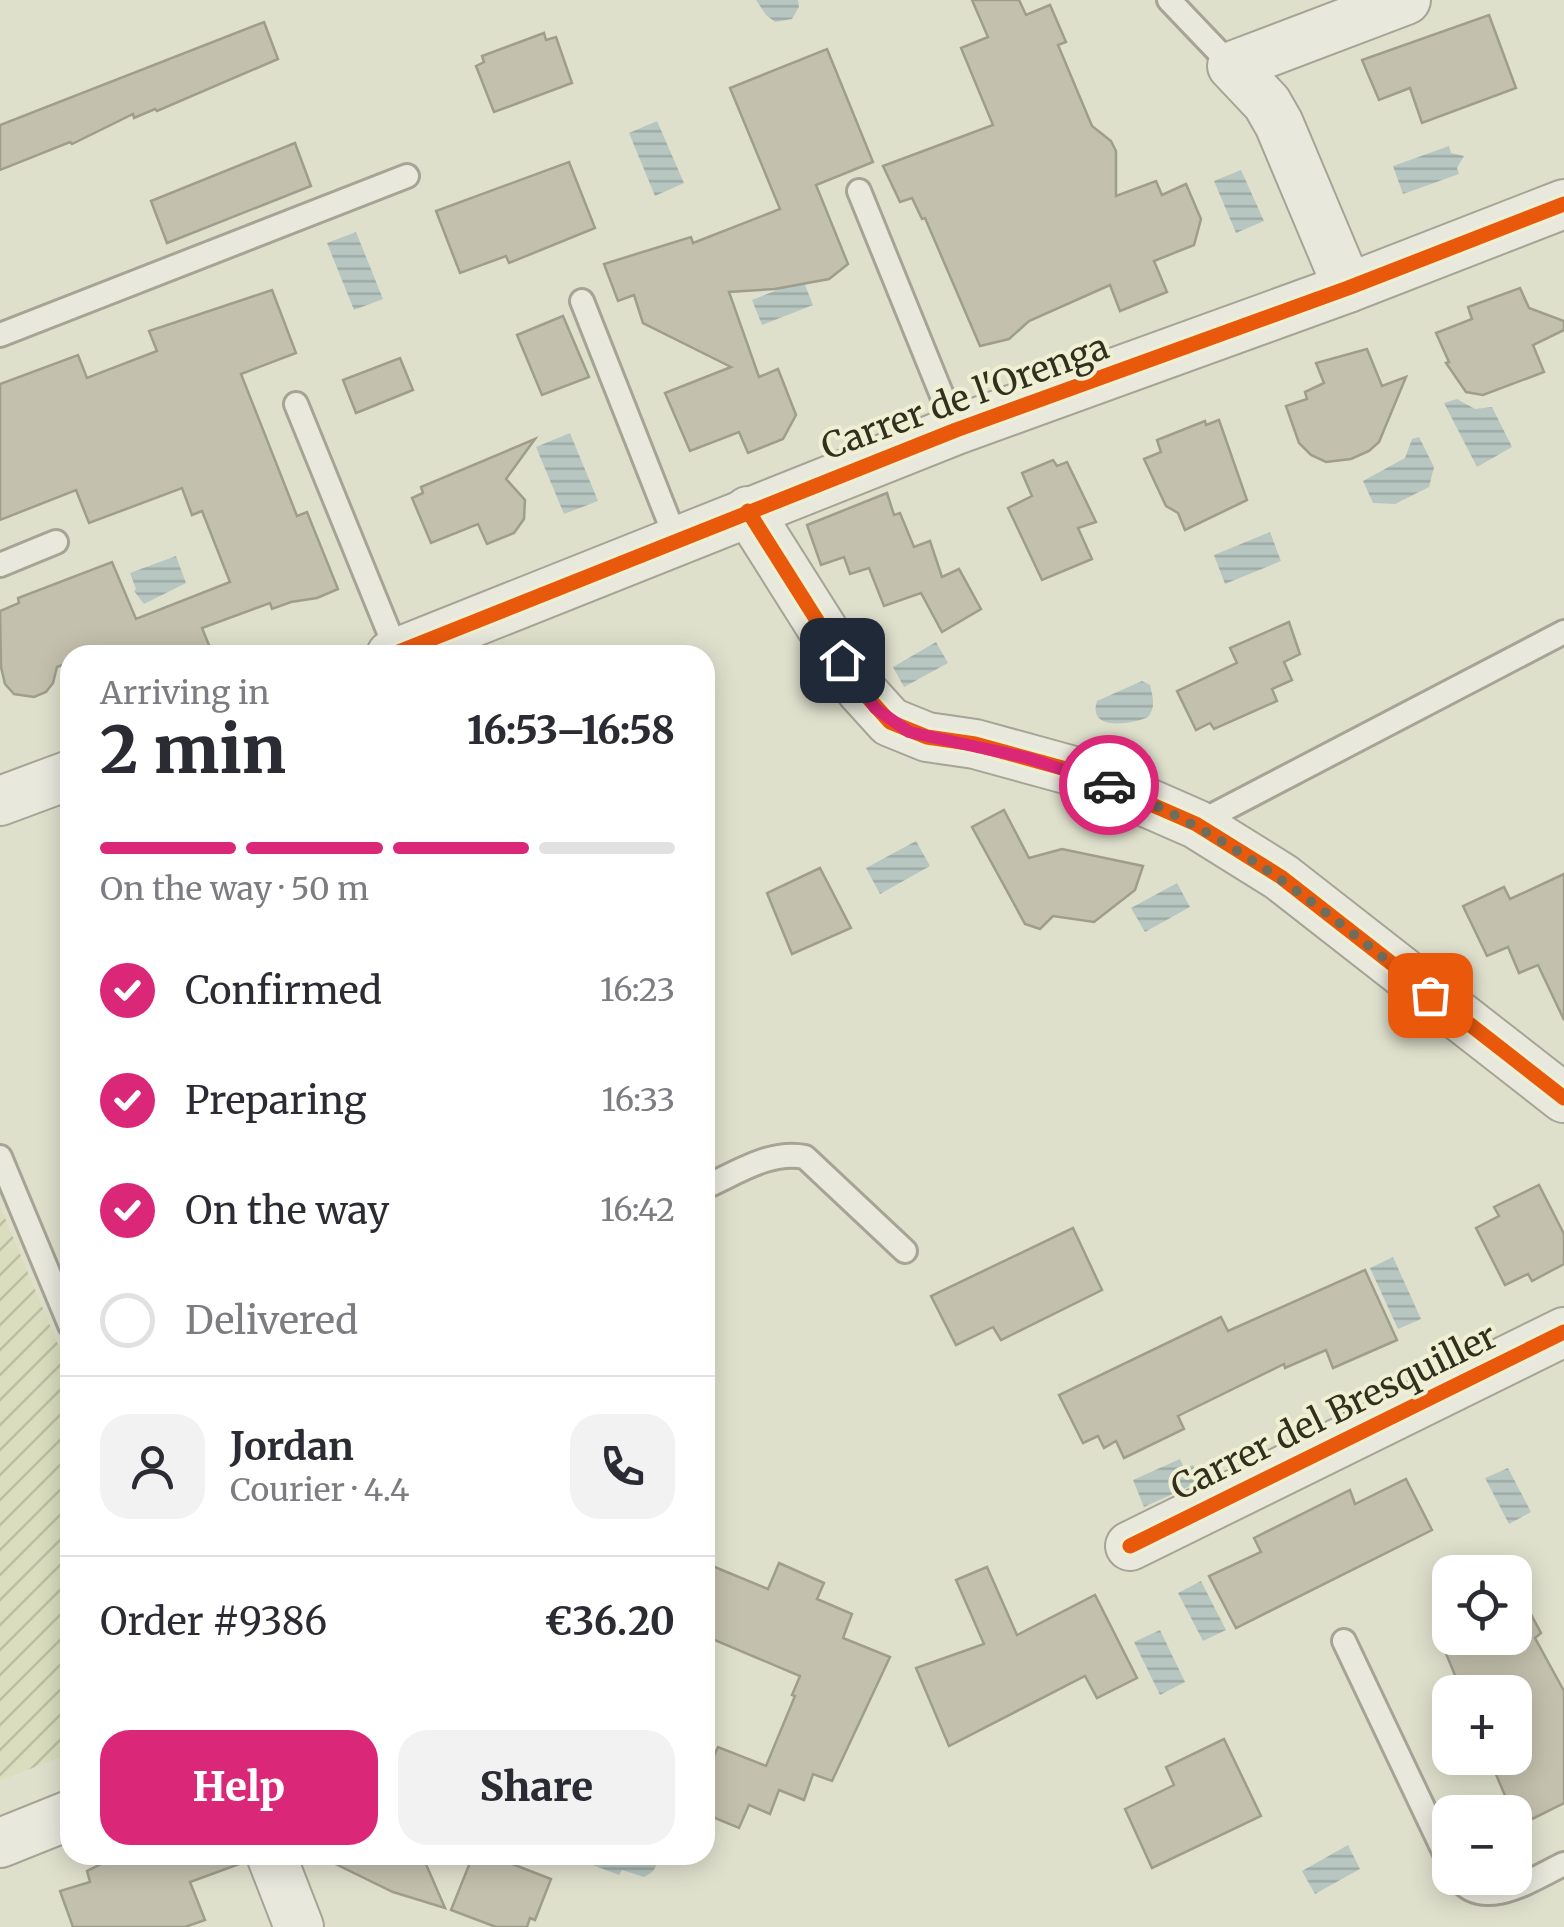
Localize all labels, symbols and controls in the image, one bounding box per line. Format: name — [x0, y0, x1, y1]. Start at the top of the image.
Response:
street label: Carrer de l'Orenga — [815, 325, 1115, 469]
pin — [800, 618, 885, 703]
icon: home — [815, 633, 870, 688]
text: Arriving in — [100, 673, 269, 713]
text: 16:53–16:58 — [467, 707, 675, 754]
text: 2 min — [100, 709, 286, 791]
courier — [1059, 735, 1159, 835]
icon: car — [1082, 758, 1137, 813]
text: On the way · 50 m — [100, 869, 369, 909]
pin — [1388, 953, 1473, 1038]
icon: check — [100, 963, 155, 1018]
text: Confirmed — [185, 967, 382, 1014]
icon: bag — [1403, 968, 1458, 1023]
text: 16:23 — [600, 970, 675, 1010]
icon: check — [100, 1073, 155, 1128]
text: Preparing — [185, 1077, 367, 1124]
text: 16:33 — [602, 1080, 675, 1120]
icon: check — [100, 1183, 155, 1238]
text: On the way — [185, 1187, 389, 1234]
text: 16:42 — [600, 1190, 675, 1230]
text: Delivered — [185, 1297, 358, 1344]
street label: Carrer del Bresquiller — [1164, 1314, 1504, 1510]
button: person — [100, 1414, 205, 1519]
button: phone — [570, 1414, 675, 1519]
text: Jordan — [230, 1423, 354, 1470]
text: Courier · 4.4 — [230, 1470, 410, 1510]
map controls — [1432, 1555, 1532, 1895]
button: locate — [1432, 1555, 1532, 1655]
text: Order #9386 — [100, 1598, 327, 1645]
text: €36.20 — [544, 1598, 675, 1645]
button: + — [1432, 1675, 1532, 1775]
button: Help — [100, 1730, 378, 1845]
button: Share — [398, 1730, 675, 1845]
button: − — [1432, 1795, 1532, 1895]

